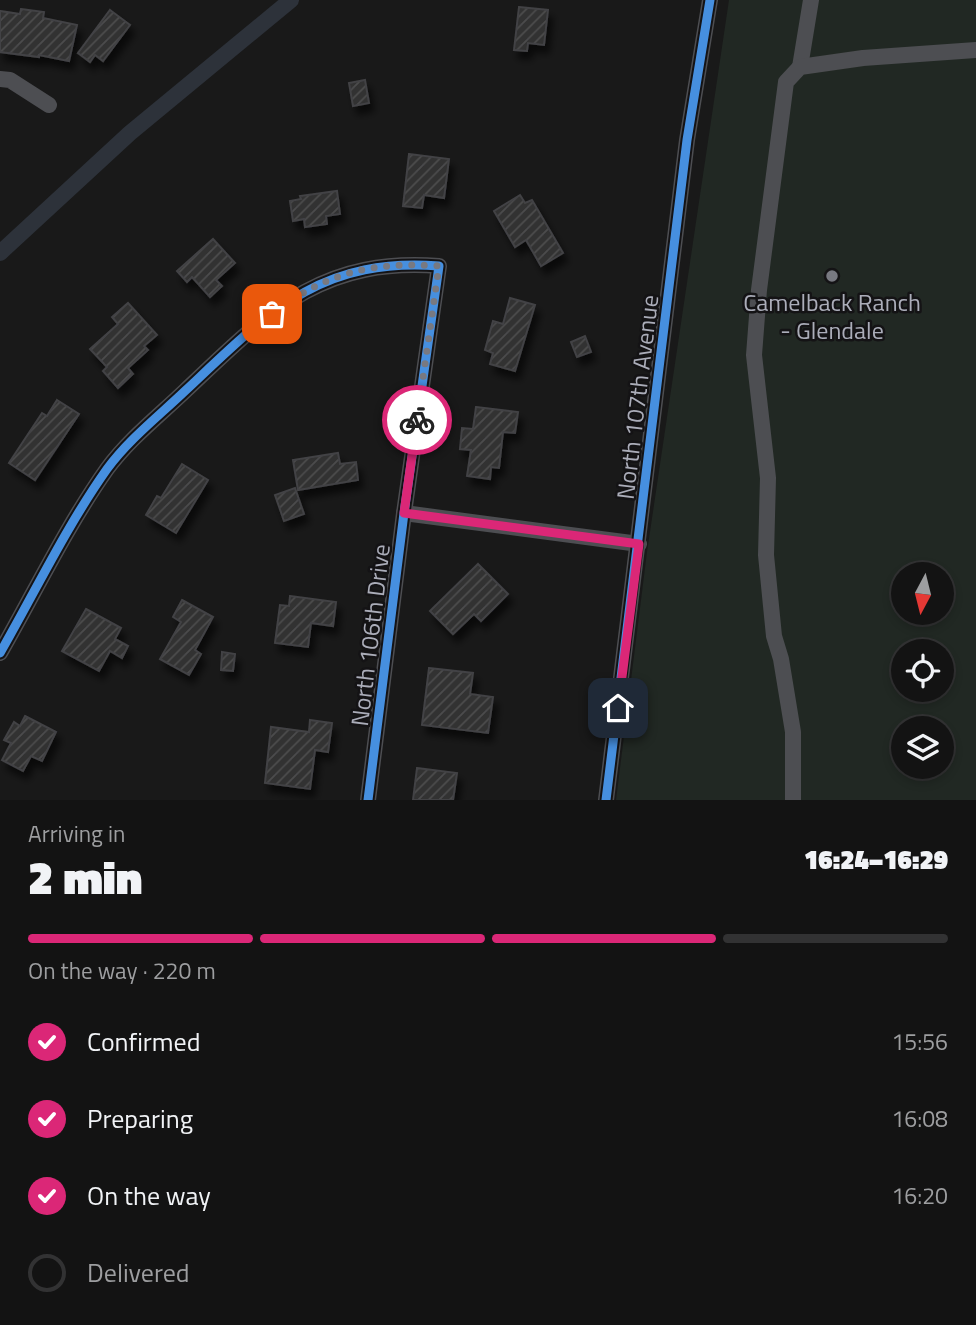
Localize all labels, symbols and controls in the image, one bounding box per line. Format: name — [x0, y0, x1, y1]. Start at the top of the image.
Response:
marker: Camelback Ranch - Glendale — [824, 268, 840, 284]
pin — [242, 284, 302, 344]
place label: Camelback Ranch - Glendale — [743, 284, 921, 348]
street label: North 107th Avenue — [607, 293, 667, 501]
icon: bag — [253, 295, 291, 333]
courier — [382, 385, 452, 455]
icon: bike — [398, 401, 436, 439]
street label: North 106th Drive — [341, 542, 399, 728]
north arrow — [891, 562, 954, 625]
map controls — [891, 562, 954, 779]
button: locate — [891, 639, 954, 702]
pin — [588, 678, 648, 738]
icon: home — [599, 689, 637, 727]
button: layers — [891, 716, 954, 779]
text: Arriving in — [28, 816, 125, 851]
text: 16:24–16:29 — [804, 840, 948, 879]
text: 2 min — [28, 842, 142, 912]
text: On the way · 220 m — [28, 953, 216, 988]
text: Confirmed — [87, 1022, 201, 1061]
icon: check — [28, 1023, 66, 1061]
text: 15:56 — [891, 1024, 948, 1059]
text: Preparing — [87, 1099, 193, 1138]
icon: check — [28, 1100, 66, 1138]
text: 16:08 — [891, 1101, 948, 1136]
text: On the way — [87, 1176, 211, 1215]
icon: check — [28, 1177, 66, 1215]
text: 16:20 — [891, 1178, 948, 1213]
text: Delivered — [87, 1253, 190, 1292]

